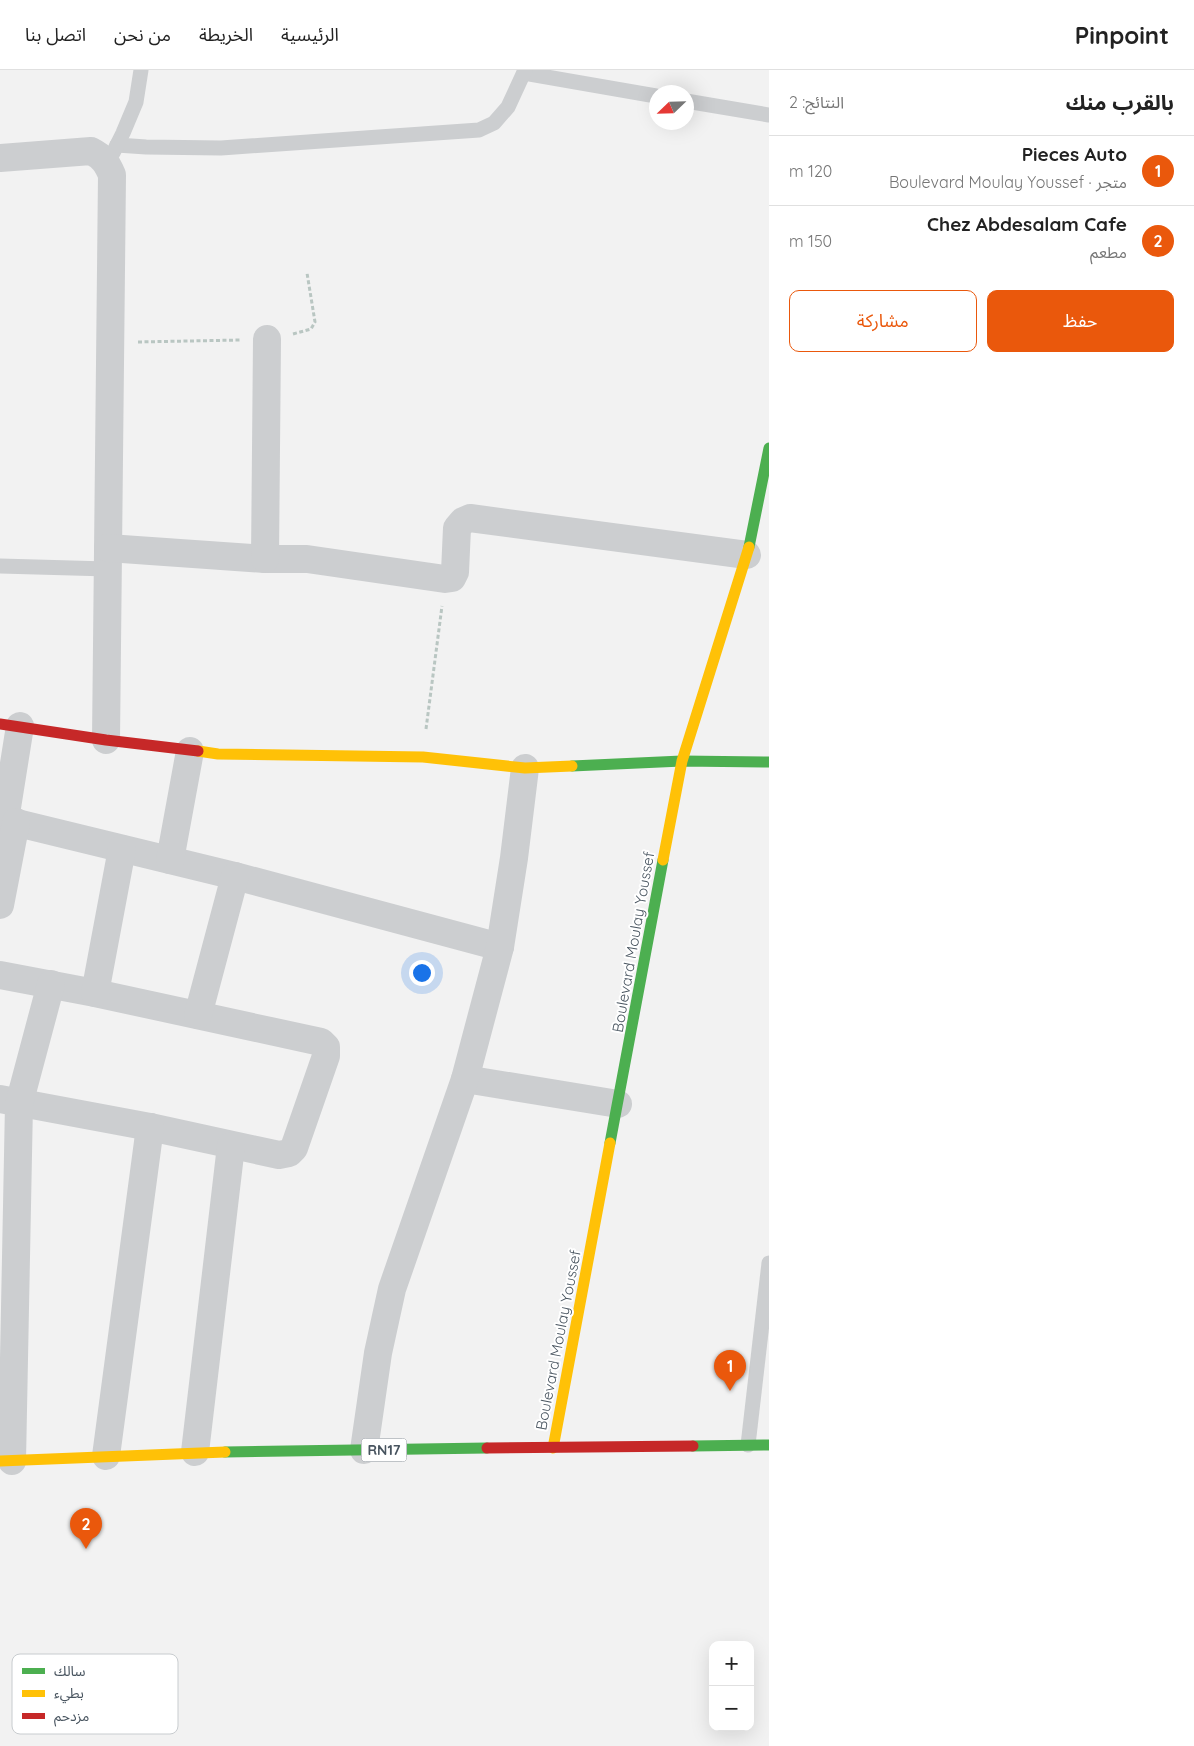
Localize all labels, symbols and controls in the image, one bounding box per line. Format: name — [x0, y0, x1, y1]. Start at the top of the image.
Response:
text: Pinpoint — [1075, 20, 1169, 50]
text: اتصل بنا — [25, 23, 86, 46]
text: من نحن — [114, 23, 171, 46]
text: الخريطة — [199, 23, 253, 46]
text: الرئيسية — [281, 23, 339, 46]
north arrow — [649, 85, 694, 130]
text: بالقرب منك — [1066, 89, 1174, 115]
text: النتائج: 2 — [789, 92, 844, 112]
text: Pieces Auto — [1022, 142, 1127, 166]
text: 120 m — [789, 161, 832, 181]
text: 1 — [1155, 161, 1161, 181]
text: متجر · Boulevard Moulay Youssef — [889, 172, 1127, 192]
text: Chez Abdesalam Cafe — [927, 212, 1127, 236]
text: 150 m — [789, 231, 832, 251]
text: 2 — [1153, 231, 1163, 251]
text: مطعم — [1090, 242, 1127, 262]
button: مشاركة — [789, 290, 977, 352]
button: حفظ — [987, 290, 1174, 352]
street label: Boulevard Moulay Youssef — [608, 850, 658, 1034]
your location — [409, 960, 435, 986]
street label: Boulevard Moulay Youssef — [531, 1248, 585, 1432]
pin: 1 — [714, 1350, 746, 1391]
road number: RN17 — [362, 1438, 406, 1462]
pin: 2 — [70, 1508, 102, 1549]
map controls — [709, 1641, 754, 1731]
button: + — [709, 1641, 754, 1686]
legend — [12, 1654, 178, 1734]
text: سالك — [54, 1662, 86, 1680]
text: بطيء — [54, 1684, 84, 1704]
button: − — [709, 1686, 754, 1731]
text: مزدحم — [54, 1707, 89, 1727]

